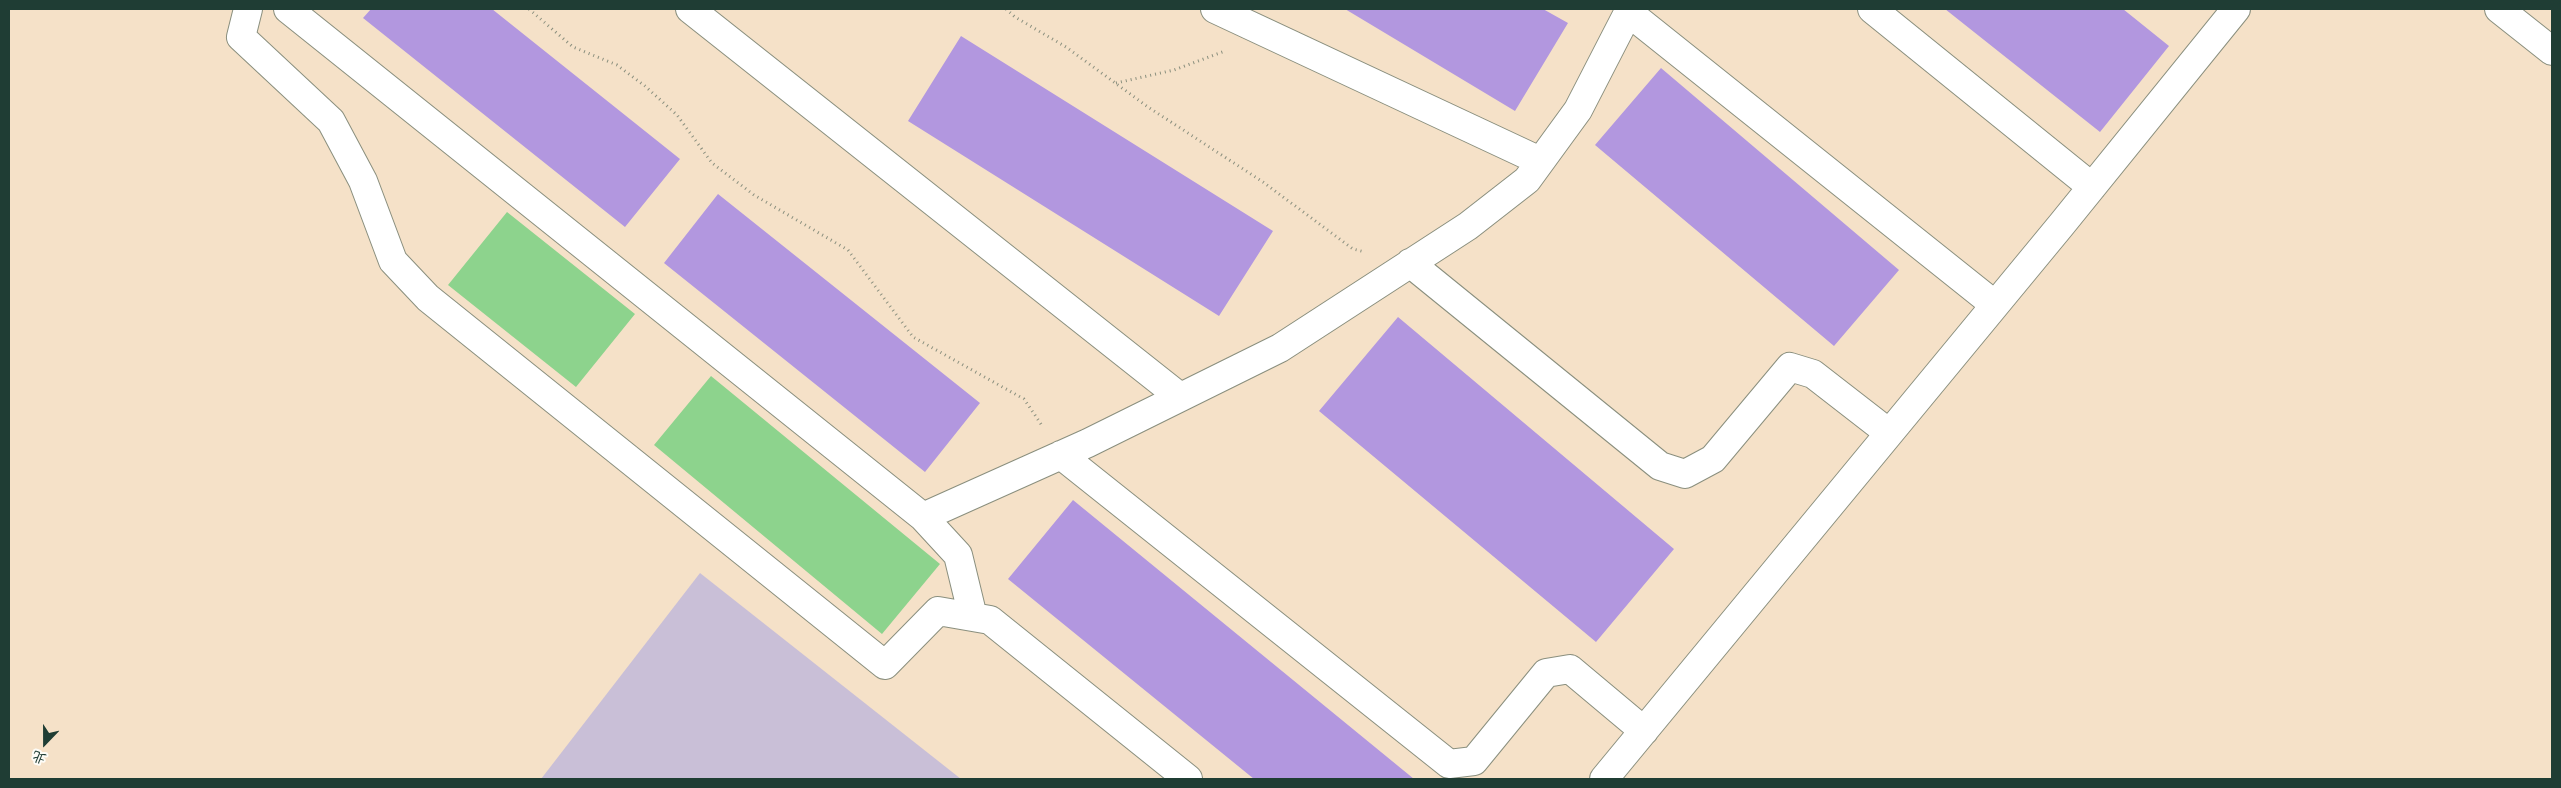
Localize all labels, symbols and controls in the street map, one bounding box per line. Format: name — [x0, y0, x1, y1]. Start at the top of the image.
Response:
north arrow — [20, 718, 70, 768]
text: 北 — [30, 747, 49, 768]

